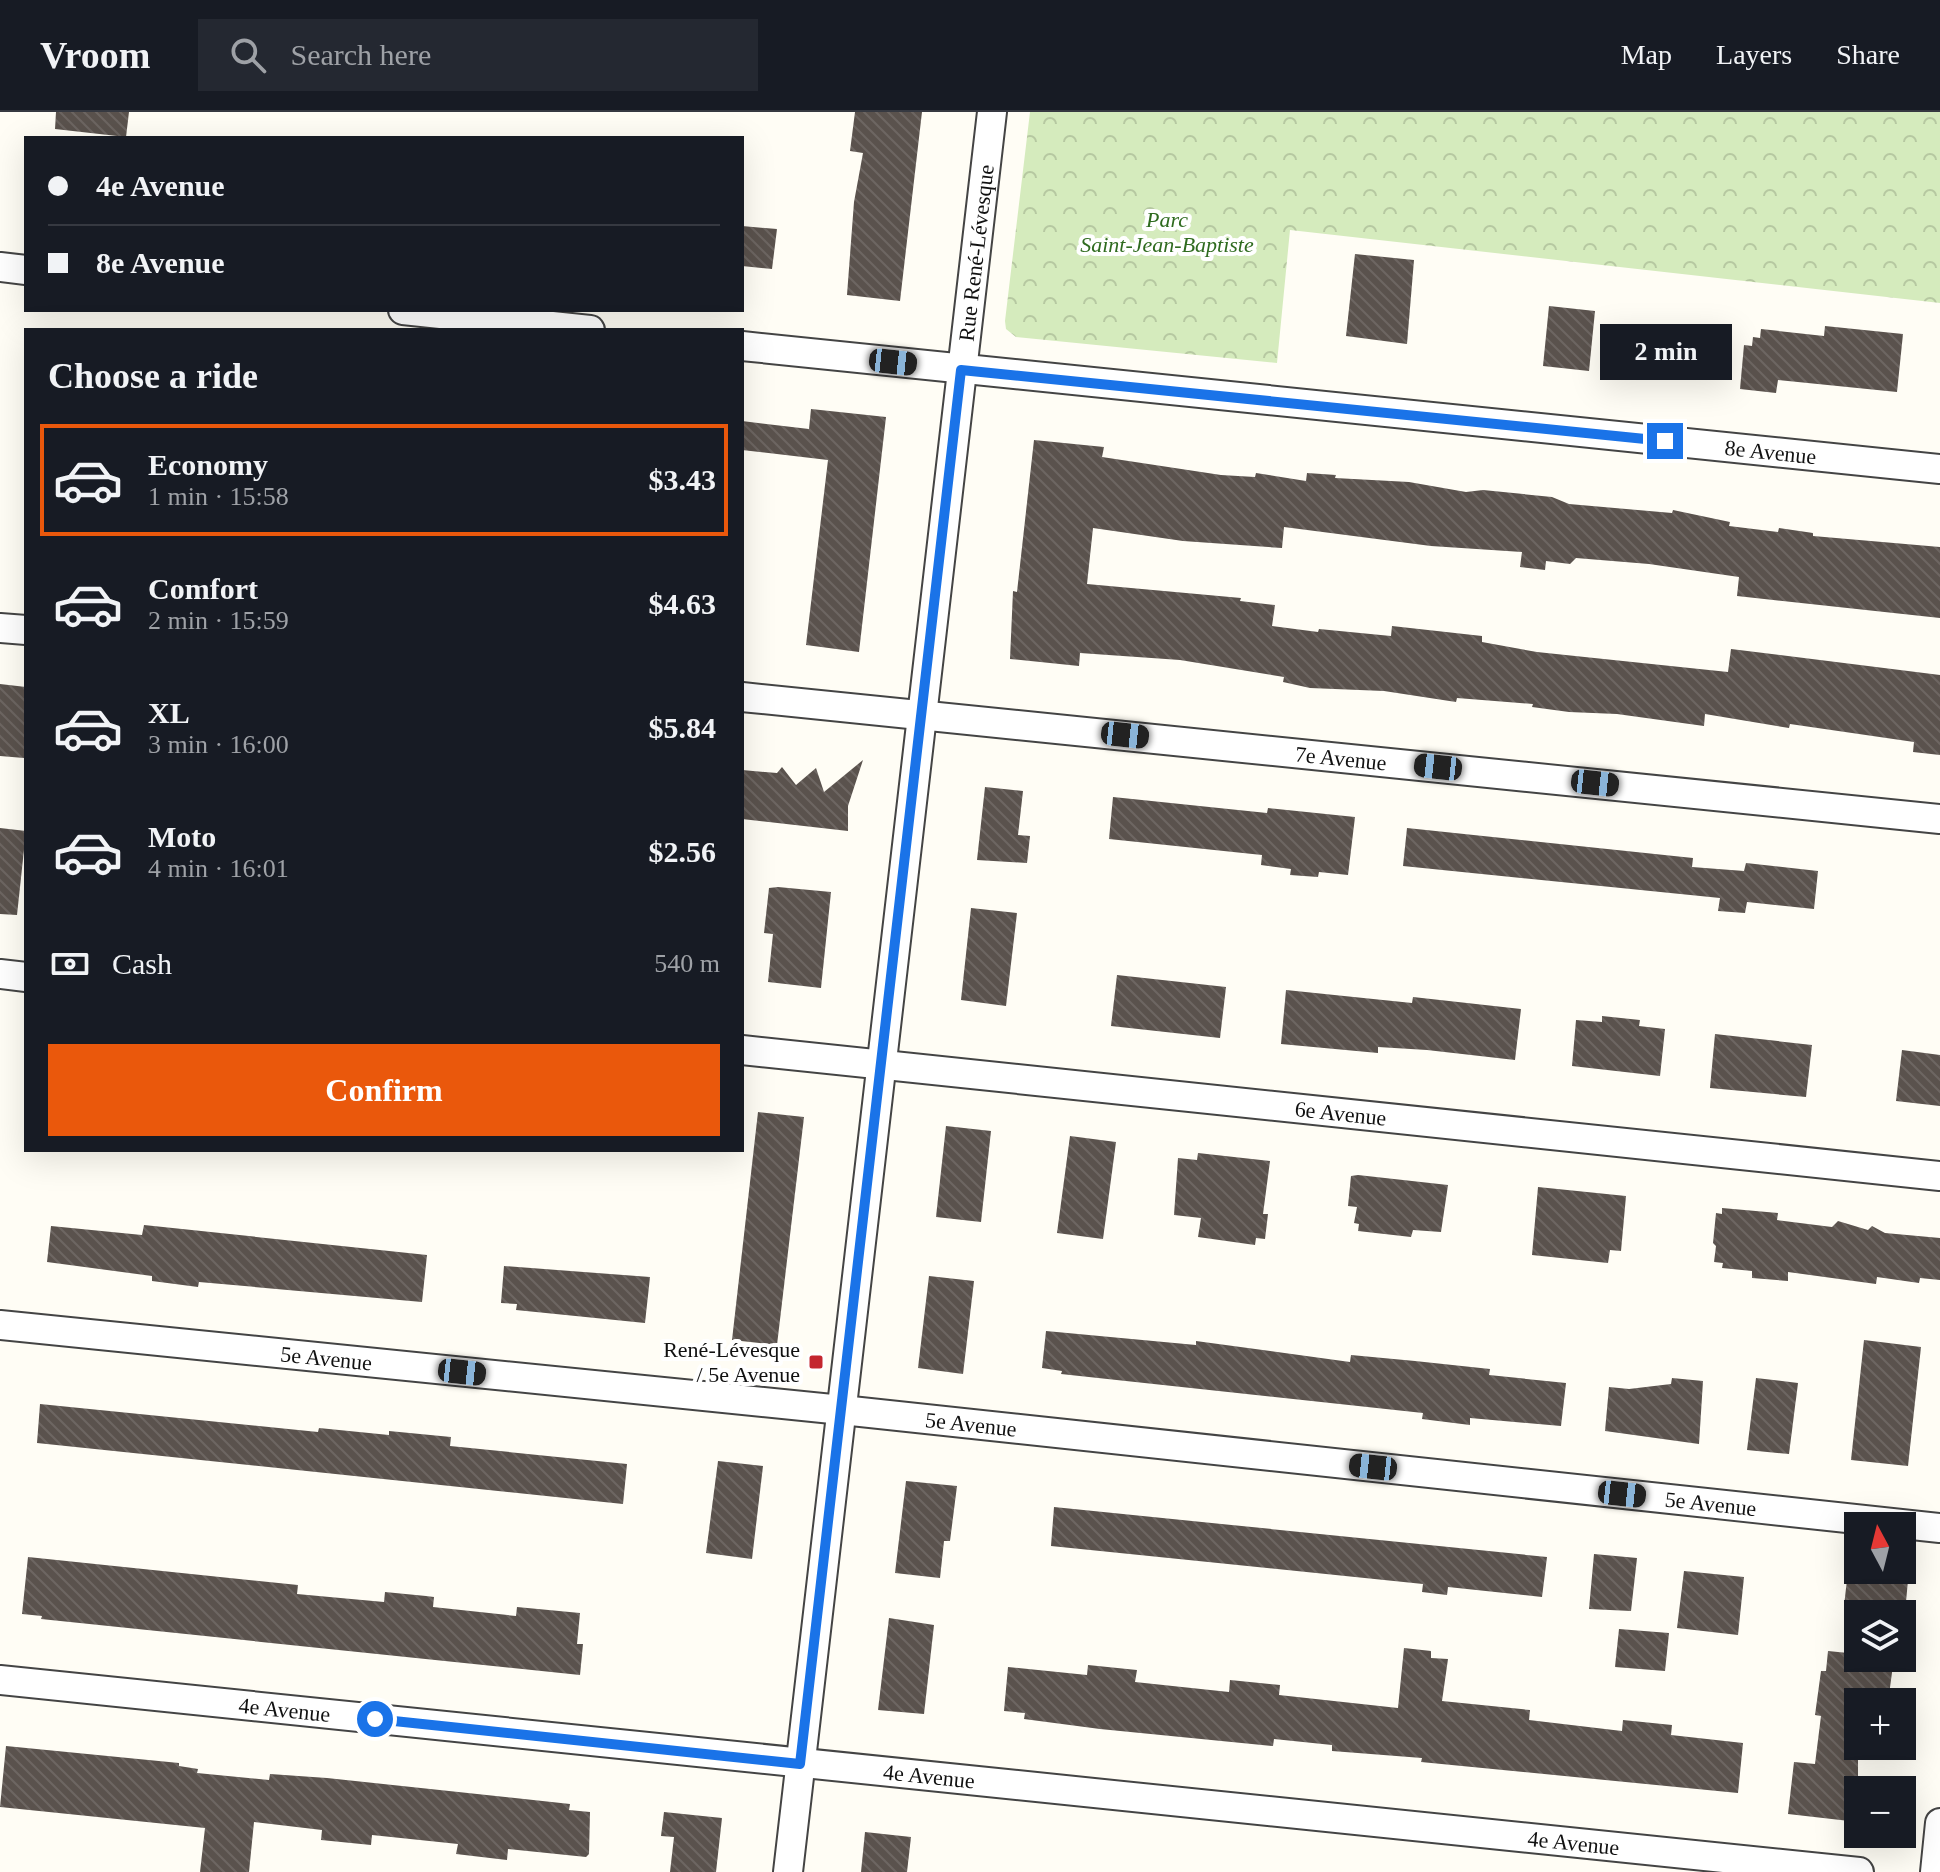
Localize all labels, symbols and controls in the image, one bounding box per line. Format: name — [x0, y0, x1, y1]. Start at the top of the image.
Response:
search box — [198, 19, 758, 91]
icon: search — [226, 33, 270, 77]
text: Vroom — [40, 34, 150, 76]
text: Search here — [290, 38, 431, 71]
text: Map — [1621, 39, 1672, 70]
text: Layers — [1716, 39, 1792, 70]
text: Share — [1836, 39, 1900, 70]
street label: Rue René-Lévesque — [953, 163, 998, 343]
text: 4e Avenue — [96, 169, 225, 202]
park label: Parc Saint-Jean-Baptiste — [1080, 207, 1254, 257]
text: 8e Avenue — [96, 246, 225, 279]
callout: 2 min — [1599, 325, 1731, 381]
text: 2 min — [1635, 337, 1697, 366]
car — [868, 348, 918, 376]
text: Choose a ride — [48, 356, 258, 396]
route end — [1647, 423, 1683, 459]
street label: 8e Avenue — [1724, 434, 1818, 469]
icon: car — [52, 444, 124, 516]
text: Economy — [148, 448, 268, 481]
text: $3.43 — [649, 463, 716, 496]
text: 1 min · 15:58 — [148, 482, 289, 511]
icon: car — [52, 568, 124, 640]
text: Comfort — [148, 572, 258, 605]
text: $4.63 — [649, 587, 716, 620]
text: 2 min · 15:59 — [148, 606, 289, 635]
icon: car — [52, 692, 124, 764]
text: XL — [148, 696, 190, 729]
text: $5.84 — [649, 711, 716, 744]
car — [1100, 721, 1150, 749]
text: 3 min · 16:00 — [148, 730, 289, 759]
street label: 7e Avenue — [1294, 741, 1388, 775]
car — [1413, 753, 1463, 781]
car — [1570, 769, 1620, 797]
icon: car — [52, 816, 124, 888]
text: Moto — [148, 820, 216, 853]
text: $2.56 — [649, 835, 716, 868]
text: 4 min · 16:01 — [148, 854, 289, 883]
icon: cash — [48, 942, 92, 986]
text: Cash — [112, 947, 172, 980]
text: 540 m — [654, 949, 720, 978]
button: Confirm — [48, 1044, 720, 1136]
street label: 6e Avenue — [1294, 1096, 1388, 1130]
place label: René-Lévesque / 5e Avenue — [663, 1337, 800, 1387]
street label: 5e Avenue — [279, 1341, 373, 1375]
marker: René-Lévesque / 5e Avenue — [807, 1353, 825, 1371]
car — [437, 1358, 487, 1386]
street label: 5e Avenue — [924, 1407, 1018, 1441]
car — [1348, 1453, 1398, 1481]
car — [1597, 1480, 1647, 1508]
street label: 5e Avenue — [1664, 1486, 1758, 1521]
north arrow — [1844, 1512, 1916, 1584]
map controls — [1844, 1512, 1916, 1848]
button: layers — [1844, 1600, 1916, 1672]
button: + — [1844, 1688, 1916, 1760]
street label: 4e Avenue — [238, 1692, 331, 1727]
route start — [357, 1701, 393, 1737]
street label: 4e Avenue — [882, 1759, 976, 1793]
button: − — [1844, 1776, 1916, 1848]
street label: 4e Avenue — [1527, 1825, 1621, 1860]

